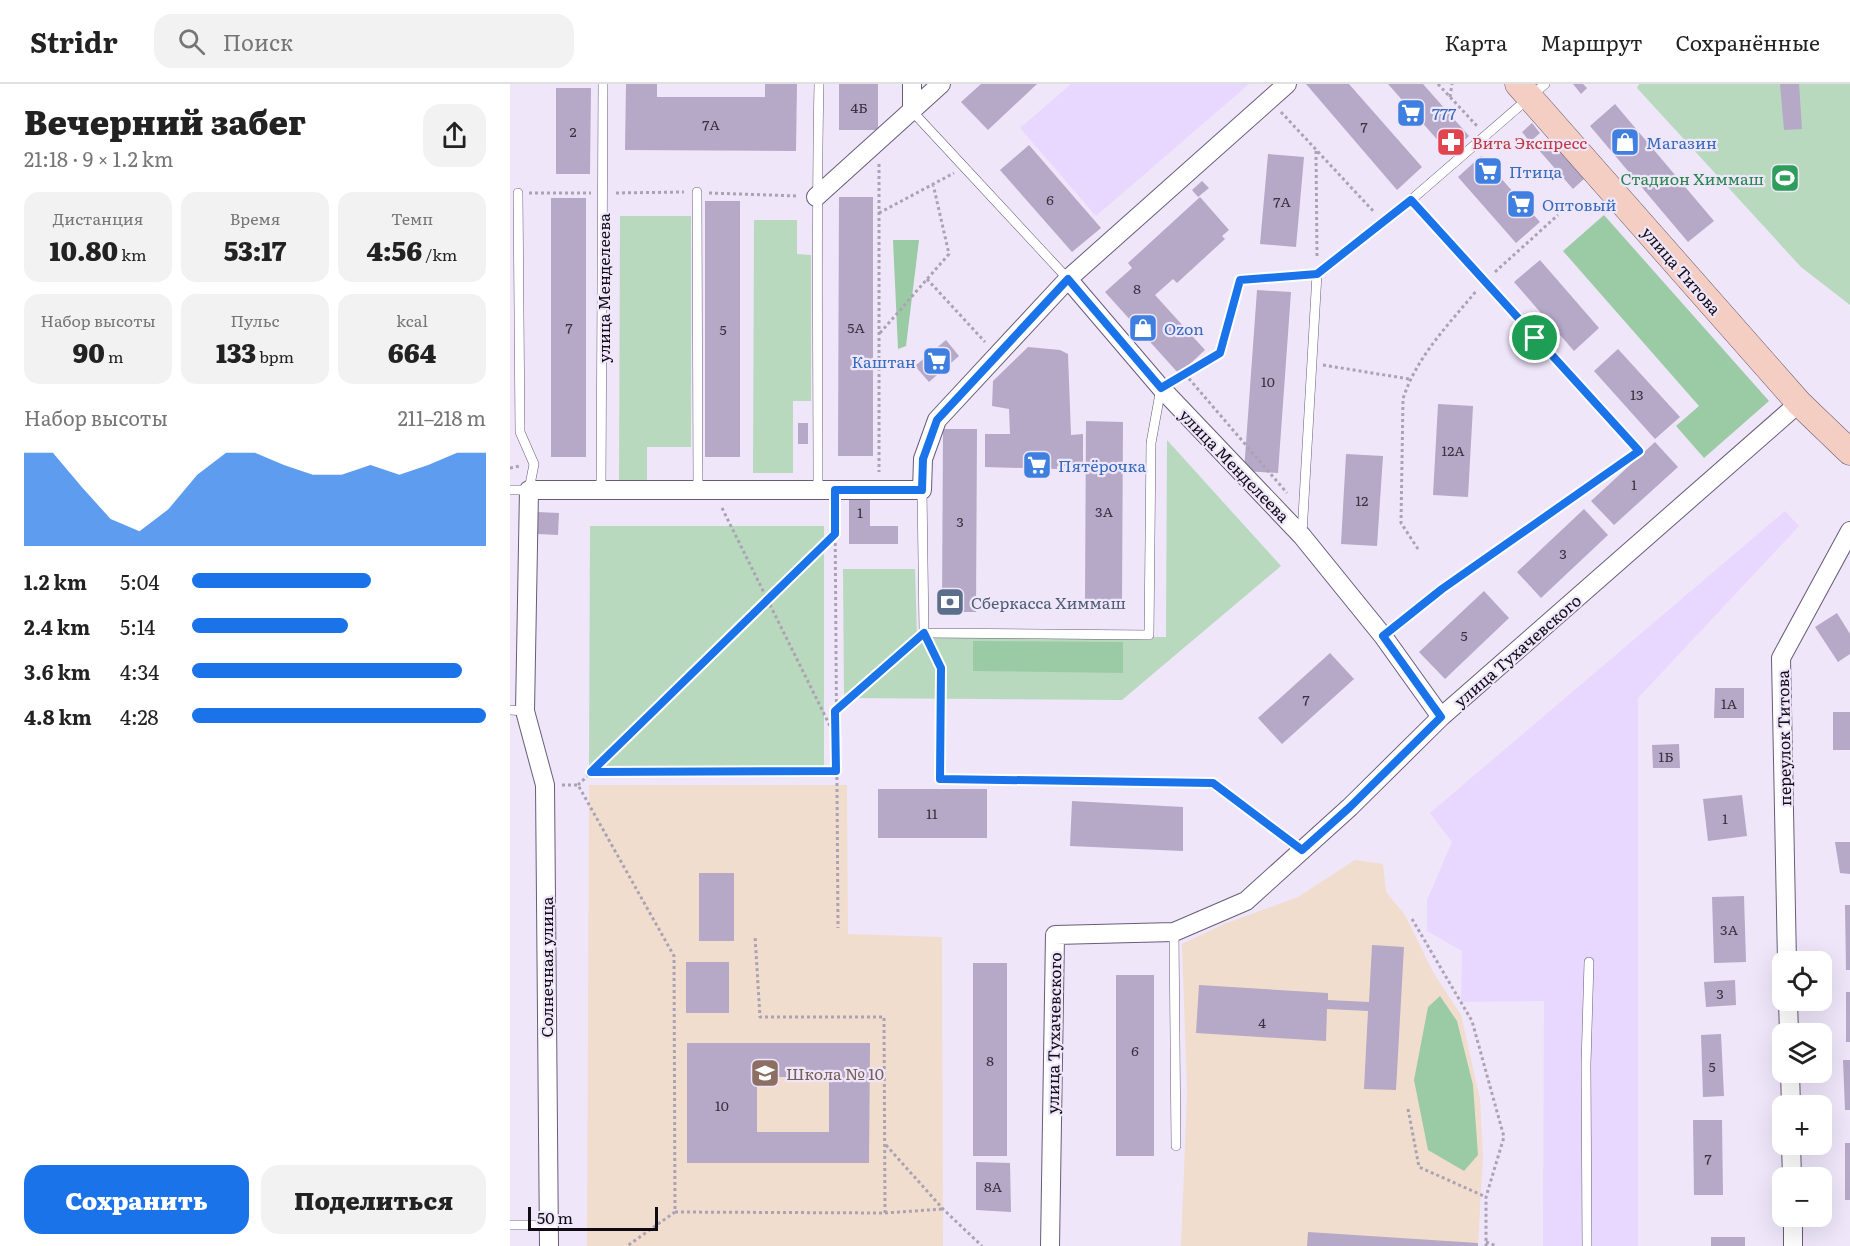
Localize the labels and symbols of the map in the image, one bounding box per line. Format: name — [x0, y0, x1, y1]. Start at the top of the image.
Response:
house number: 4Б — [850, 97, 868, 117]
supermarket icon: 777 — [1395, 97, 1427, 129]
place label: 777 — [1432, 101, 1456, 125]
house number: 7А — [702, 114, 720, 134]
house number: 7 — [1360, 116, 1368, 136]
house number: 2 — [569, 121, 577, 141]
pharmacy icon: Вита Экспресс — [1435, 126, 1467, 158]
shop icon: Магазин — [1609, 126, 1641, 158]
place label: Вита Экспресс — [1472, 130, 1587, 154]
place label: Магазин — [1646, 130, 1717, 154]
supermarket icon: Птица — [1472, 155, 1504, 187]
place label: Птица — [1509, 159, 1563, 183]
sports icon: Стадион Химмаш — [1769, 162, 1801, 194]
place label: Стадион Химмаш — [1620, 166, 1764, 190]
supermarket icon: Оптовый — [1505, 188, 1537, 220]
house number: 6 — [1046, 189, 1054, 209]
house number: 7А — [1273, 191, 1291, 211]
place label: Оптовый — [1542, 192, 1617, 216]
street label: улица Менделеева — [591, 213, 615, 363]
street label: улица Титова — [1637, 220, 1728, 320]
house number: 8 — [1133, 278, 1141, 298]
shop icon: Ozon — [1127, 312, 1159, 344]
pin — [1509, 312, 1560, 363]
place label: Ozon — [1164, 316, 1204, 340]
house number: 7 — [565, 317, 573, 337]
house number: 5А — [847, 317, 865, 337]
house number: 5 — [719, 319, 727, 339]
supermarket icon: Каштан — [921, 345, 953, 377]
place label: Каштан — [852, 349, 916, 373]
house number: 10 — [1261, 371, 1275, 391]
house number: 13 — [1630, 384, 1644, 404]
street label: улица Менделеева — [1174, 403, 1296, 527]
house number: 12А — [1441, 440, 1465, 460]
supermarket icon: Пятёрочка — [1021, 449, 1053, 481]
place label: Пятёрочка — [1058, 453, 1146, 477]
house number: 1 — [1631, 474, 1637, 494]
house number: 12 — [1356, 490, 1368, 510]
house number: 3А — [1095, 501, 1114, 521]
house number: 1 — [857, 502, 863, 522]
house number: 3 — [956, 511, 964, 531]
house number: 3 — [1559, 543, 1567, 563]
bank icon: Сберкасса Химмаш — [934, 586, 966, 618]
street label: улица Тухачевского — [1448, 588, 1586, 712]
place label: Сберкасса Химмаш — [971, 590, 1126, 614]
house number: 5 — [1460, 625, 1468, 645]
street label: переулок Титова — [1770, 669, 1796, 806]
house number: 7 — [1302, 689, 1310, 709]
house number: 1А — [1721, 693, 1738, 713]
house number: 1Б — [1658, 746, 1674, 766]
house number: 11 — [926, 803, 938, 823]
house number: 1 — [1722, 808, 1728, 828]
street label: Солнечная улица — [534, 896, 558, 1037]
house number: 3А — [1720, 919, 1739, 939]
street label: улица Тухачевского — [1040, 952, 1066, 1114]
house number: 3 — [1716, 983, 1724, 1003]
house number: 4 — [1258, 1012, 1266, 1032]
house number: 6 — [1131, 1040, 1139, 1060]
house number: 8 — [986, 1050, 994, 1070]
house number: 5 — [1708, 1056, 1716, 1076]
school or university icon: Школа № 10 — [749, 1057, 781, 1089]
place label: Школа № 10 — [786, 1061, 884, 1085]
house number: 10 — [715, 1095, 729, 1115]
house number: 7 — [1704, 1148, 1712, 1168]
house number: 8А — [984, 1176, 1003, 1196]
scale bar — [528, 1204, 658, 1232]

